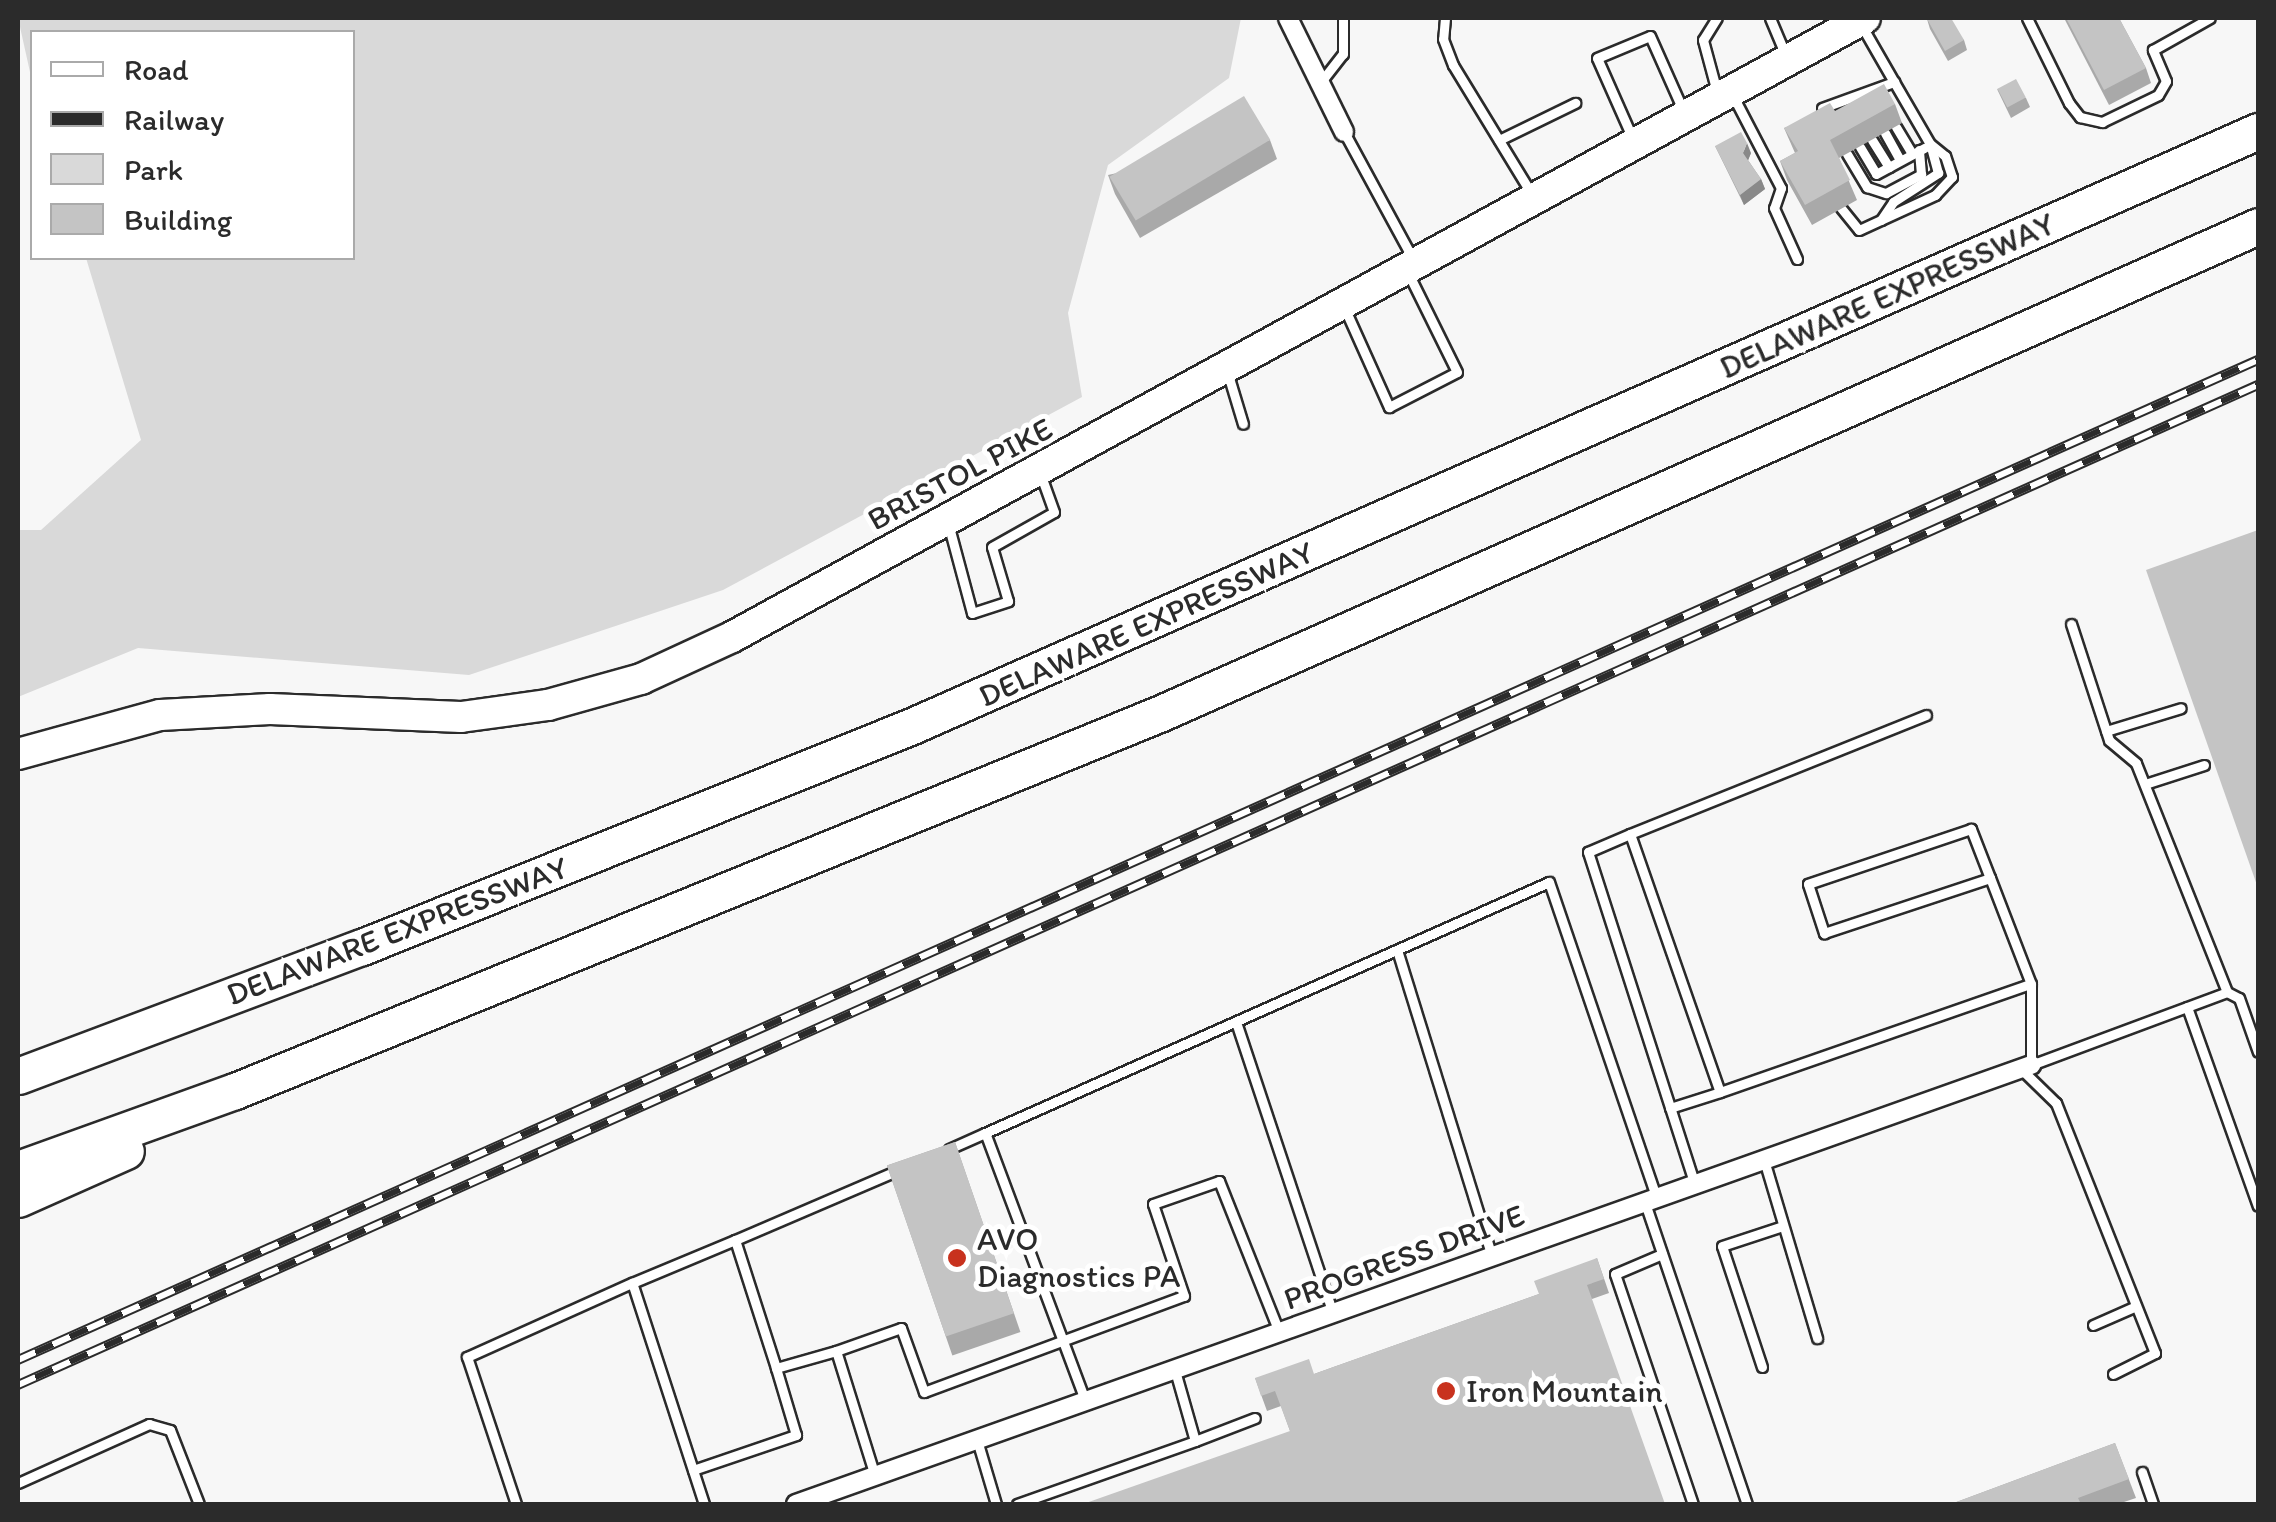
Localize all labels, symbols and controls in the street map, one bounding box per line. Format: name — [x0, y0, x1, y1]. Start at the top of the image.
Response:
legend — [30, 30, 355, 260]
text: Road — [124, 51, 189, 88]
text: Railway — [124, 101, 224, 138]
text: Park — [124, 151, 183, 188]
text: Building — [124, 201, 232, 238]
street label: DELAWARE EXPRESSWAY — [1713, 205, 2061, 387]
street label: BRISTOL PIKE — [861, 409, 1059, 539]
street label: DELAWARE EXPRESSWAY — [972, 533, 1320, 715]
street label: DELAWARE EXPRESSWAY — [220, 848, 574, 1014]
street label: PROGRESS DRIVE — [1278, 1196, 1530, 1318]
place label: AVO Diagnostics PA — [977, 1221, 1180, 1296]
marker: AVO Diagnostics PA — [946, 1247, 968, 1269]
place label: Iron Mountain — [1466, 1372, 1663, 1410]
marker: Iron Mountain — [1435, 1380, 1457, 1402]

